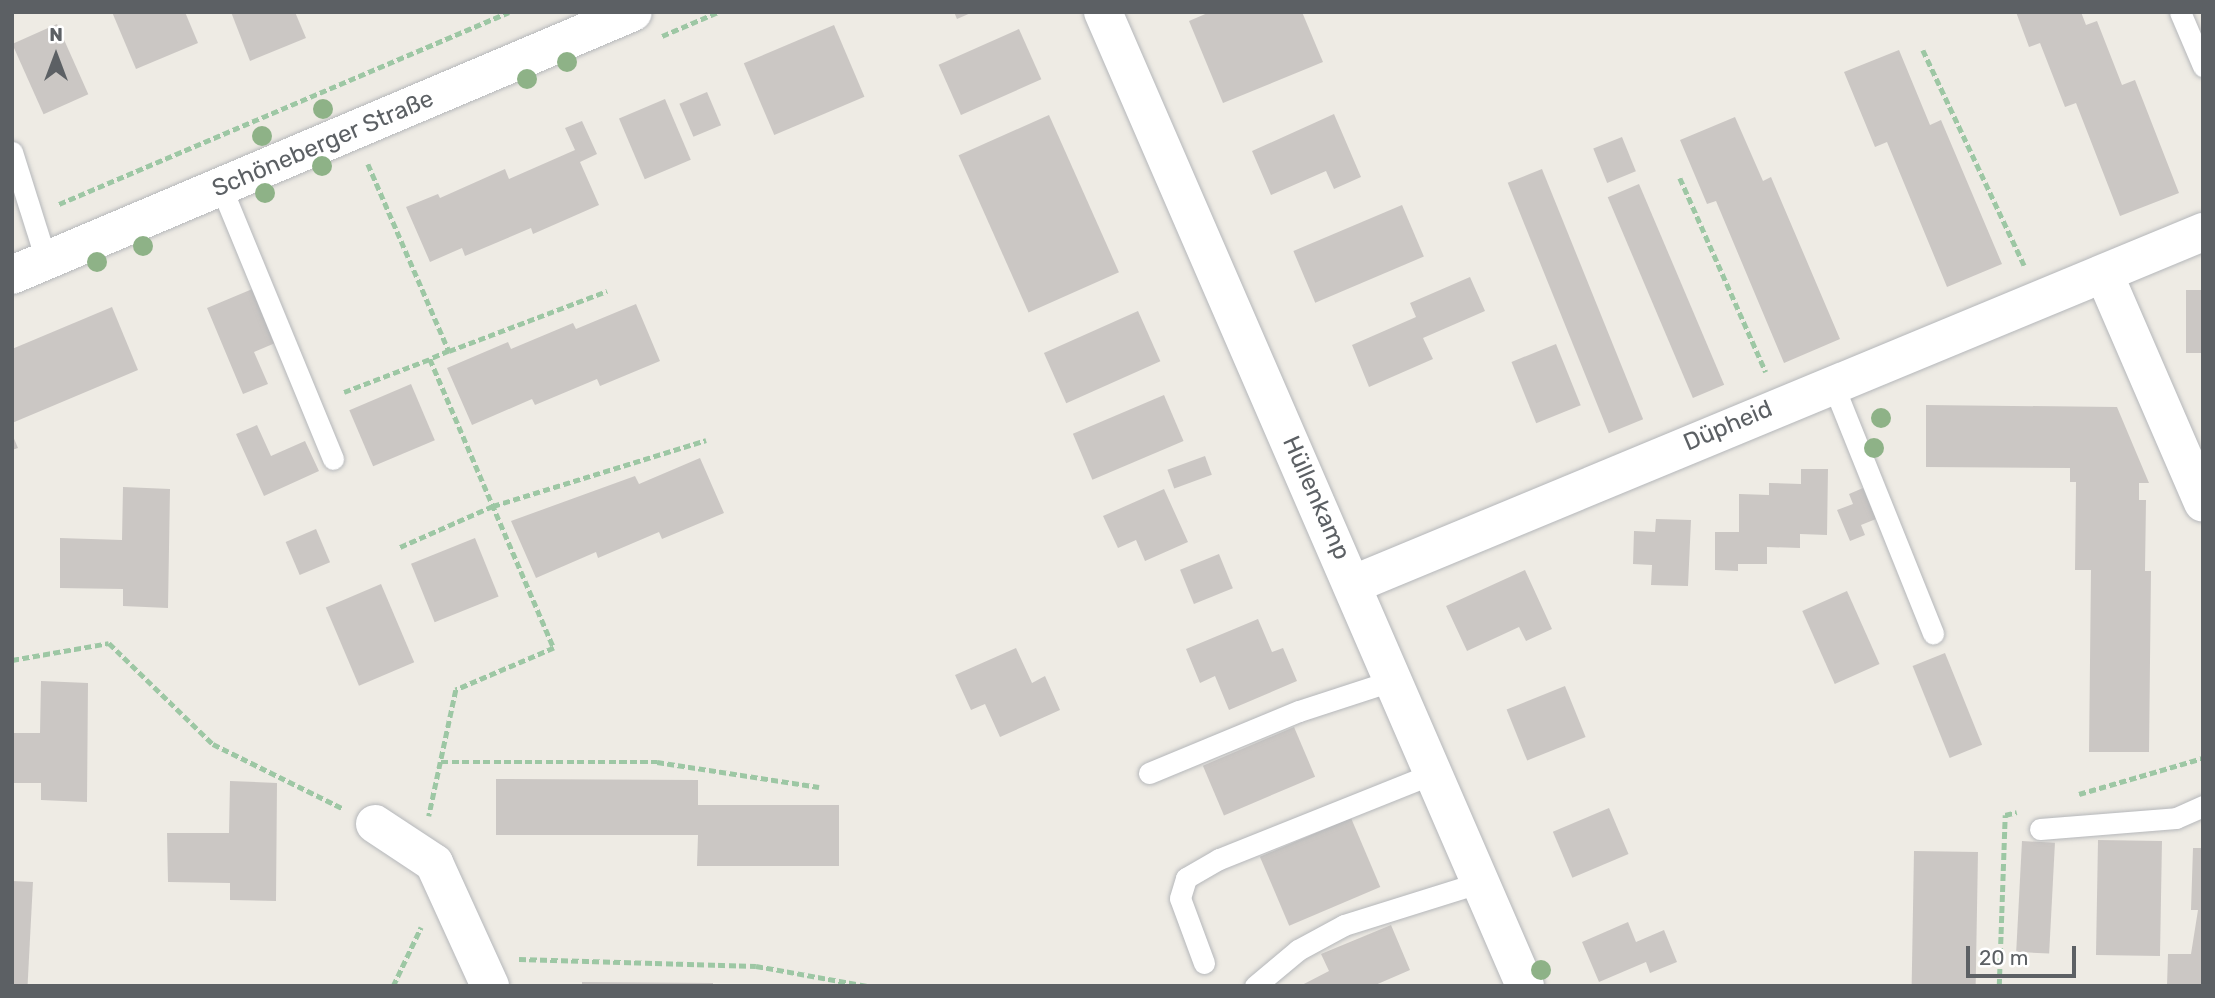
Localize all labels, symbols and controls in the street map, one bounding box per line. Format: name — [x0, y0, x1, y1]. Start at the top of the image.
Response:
north arrow — [21, 21, 91, 91]
text: N — [49, 23, 63, 46]
street label: Schöneberger Straße — [208, 84, 438, 204]
street label: Düpheid — [1679, 394, 1777, 458]
street label: Hüllenkamp — [1276, 432, 1356, 564]
scale bar — [1970, 932, 2080, 976]
text: 20 m — [1979, 945, 2028, 970]

